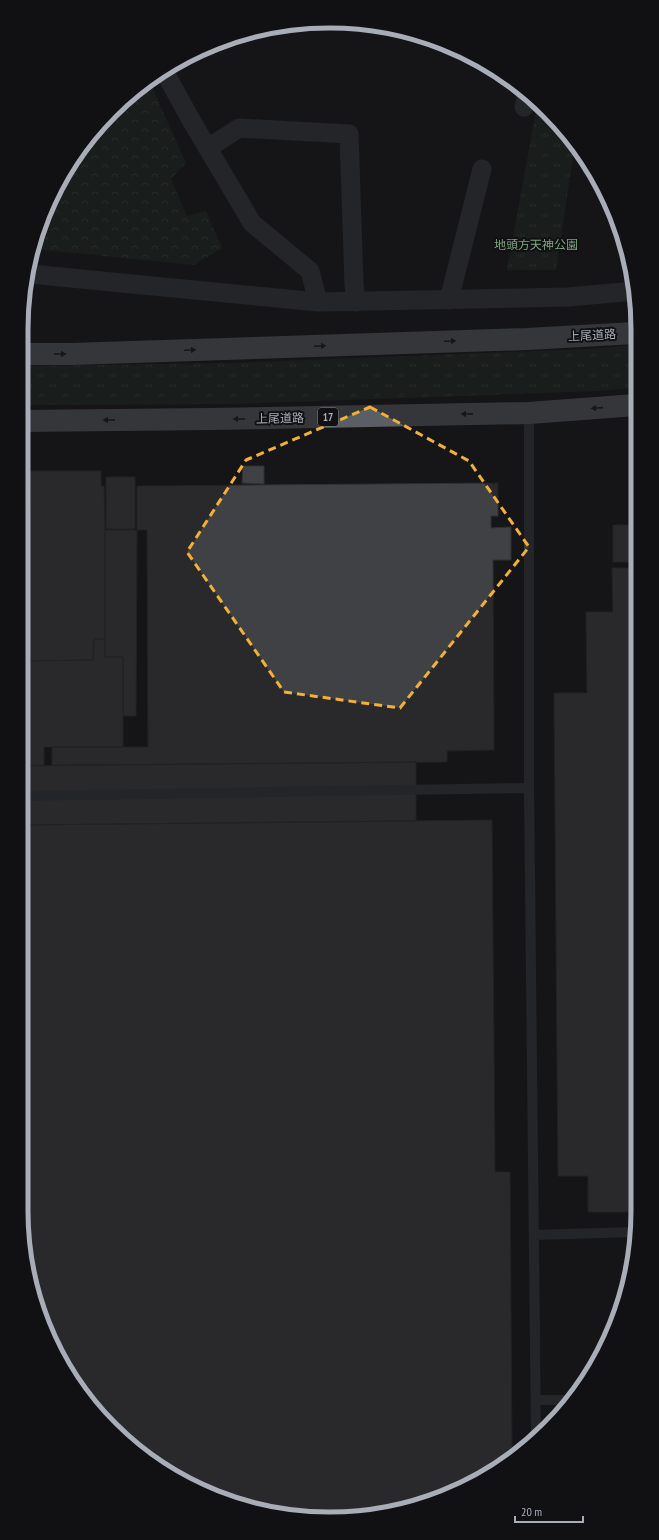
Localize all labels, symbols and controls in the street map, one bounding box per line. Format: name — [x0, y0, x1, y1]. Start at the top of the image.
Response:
park label: 地頭方天神公園 — [494, 237, 578, 252]
street label: 上尾道路 — [568, 326, 616, 344]
one-way arrow — [444, 338, 457, 344]
one-way arrow — [314, 342, 326, 349]
one-way arrow — [184, 347, 197, 353]
one-way arrow — [54, 351, 67, 357]
one-way arrow — [591, 405, 603, 412]
road number: 17 — [318, 408, 338, 426]
street label: 上尾道路 — [256, 410, 304, 426]
one-way arrow — [460, 411, 473, 417]
one-way arrow — [232, 416, 245, 422]
one-way arrow — [102, 417, 115, 423]
scale bar — [515, 1498, 583, 1524]
text: 20 m — [521, 1504, 542, 1519]

